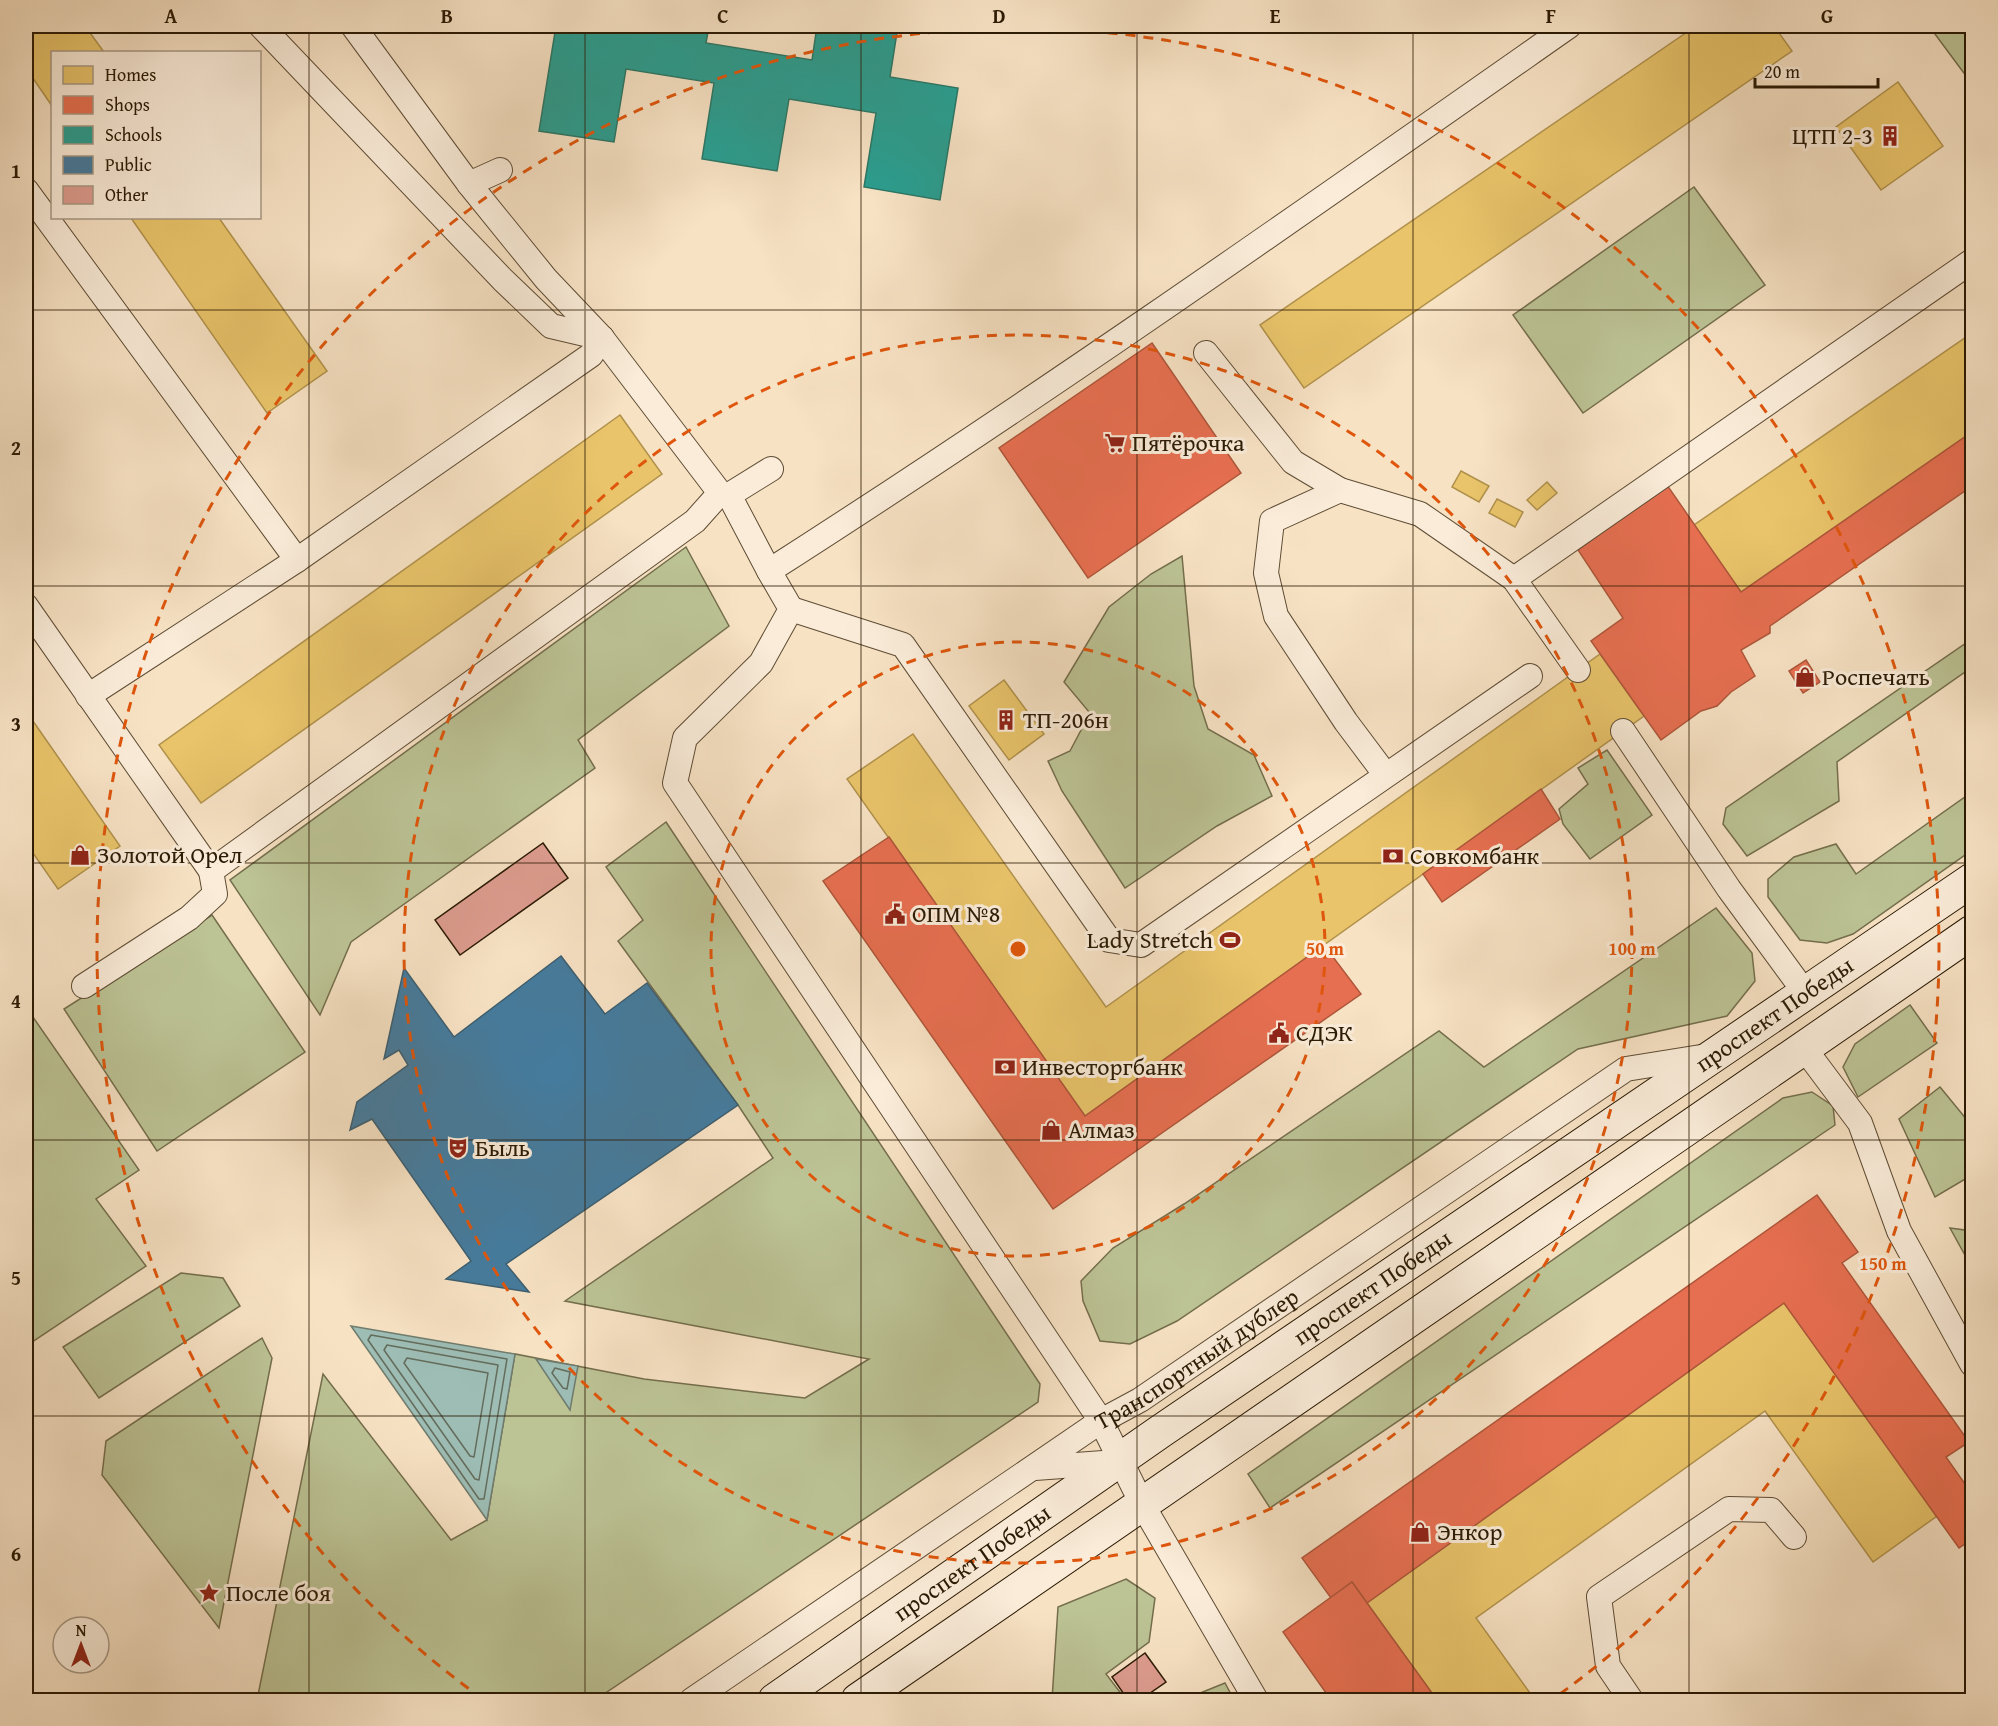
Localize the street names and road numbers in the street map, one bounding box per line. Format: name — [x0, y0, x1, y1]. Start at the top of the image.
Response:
street label: проспект Победы — [1688, 947, 1860, 1080]
street label: проспект Победы — [1286, 1220, 1458, 1353]
street label: Транспортный дублер — [1088, 1279, 1306, 1438]
street label: проспект Победы — [886, 1495, 1058, 1630]

